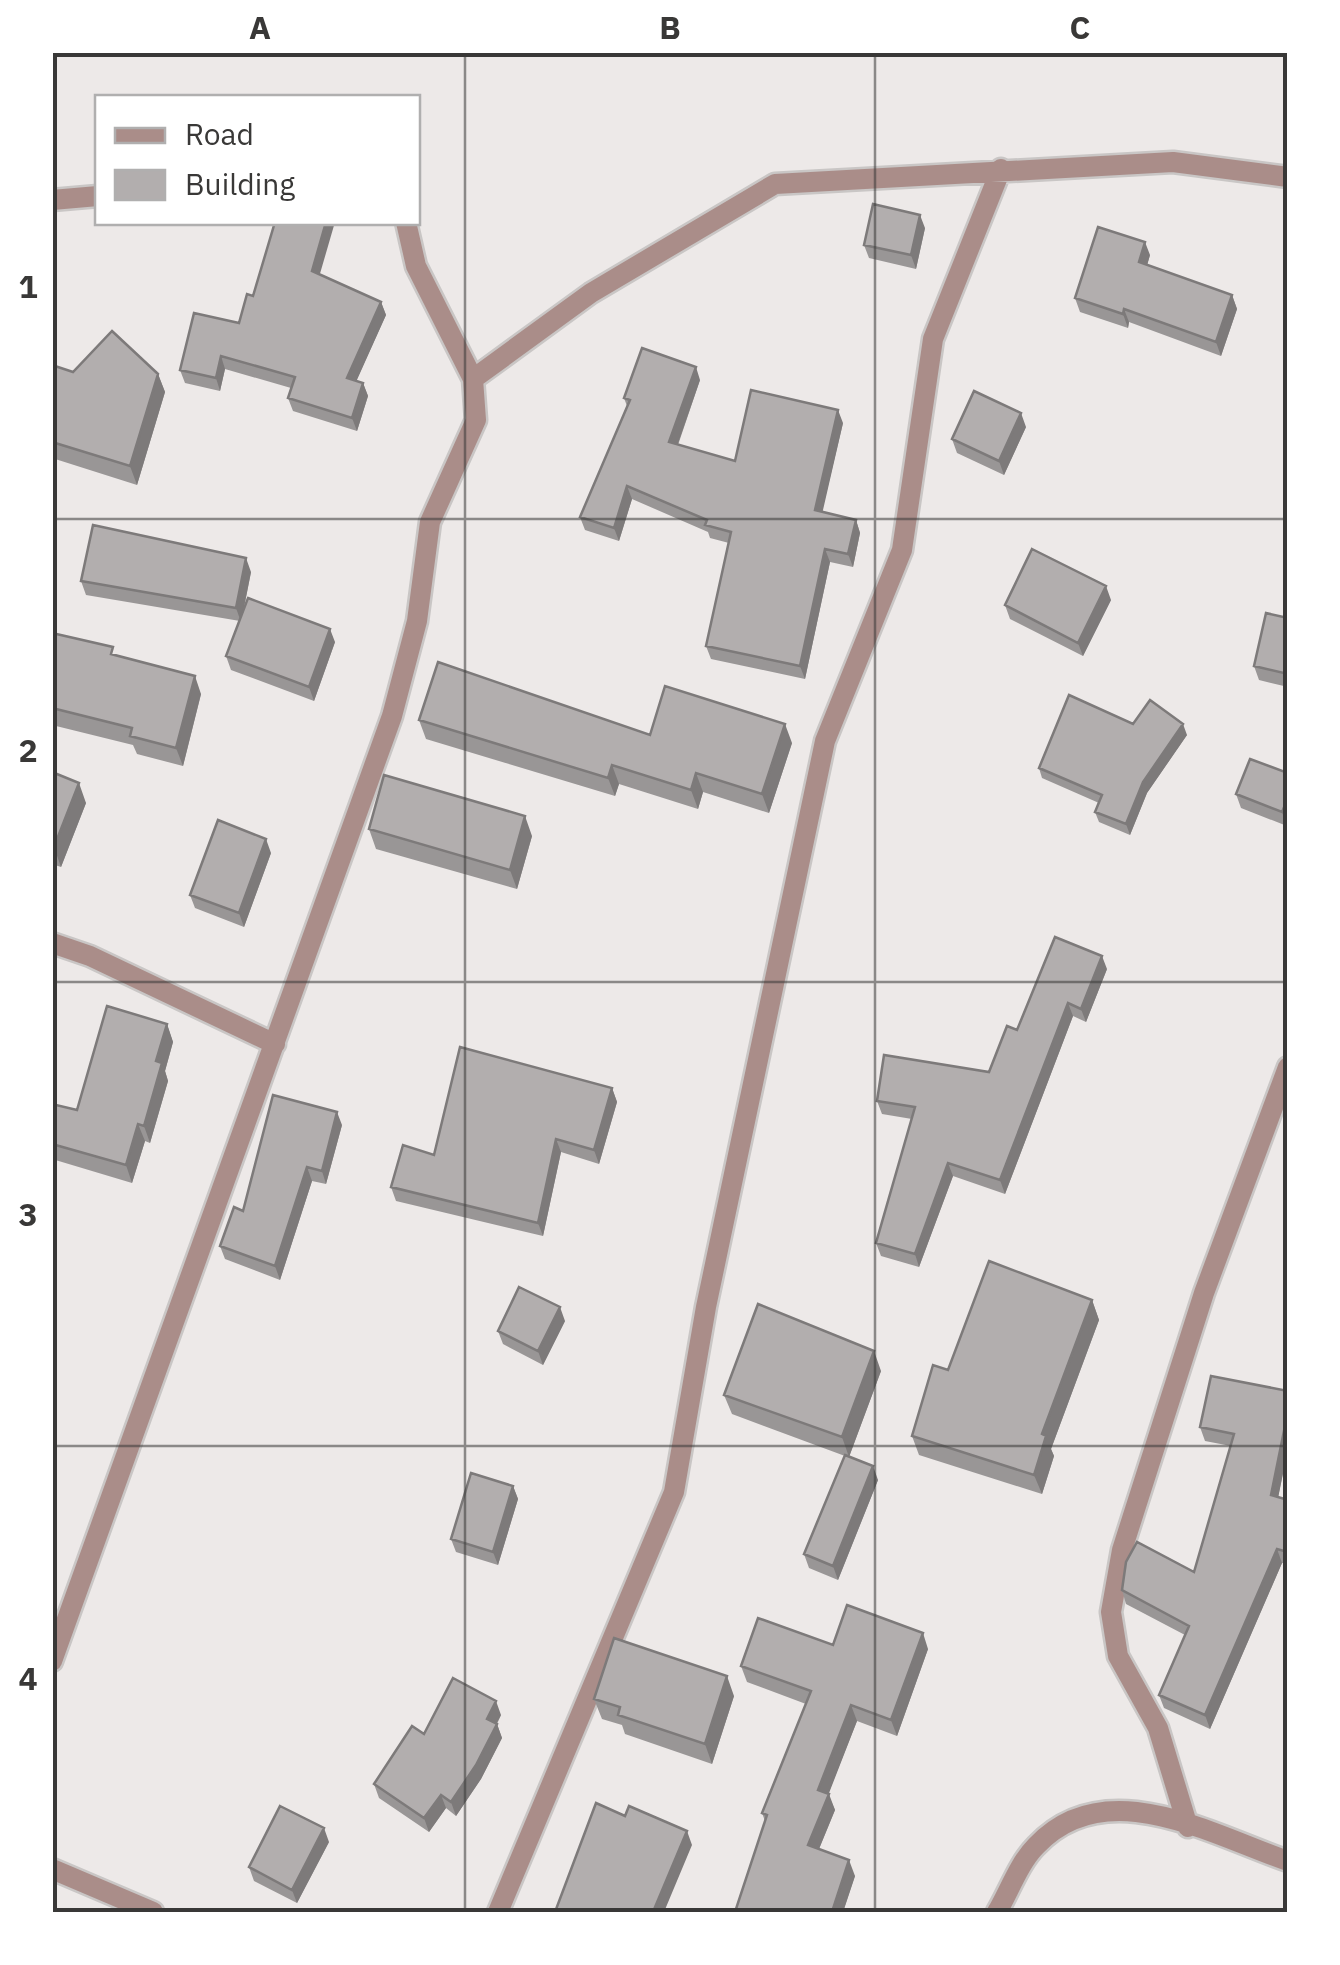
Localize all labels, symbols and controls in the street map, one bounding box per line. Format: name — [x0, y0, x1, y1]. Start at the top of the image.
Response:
text: A — [249, 6, 271, 48]
text: B — [659, 6, 681, 48]
text: C — [1070, 6, 1090, 48]
legend — [95, 95, 420, 225]
text: Road — [185, 114, 254, 153]
text: Building — [185, 164, 295, 203]
text: 1 — [18, 265, 38, 307]
text: 2 — [18, 729, 38, 771]
text: 3 — [18, 1193, 38, 1235]
text: 4 — [18, 1657, 38, 1699]

